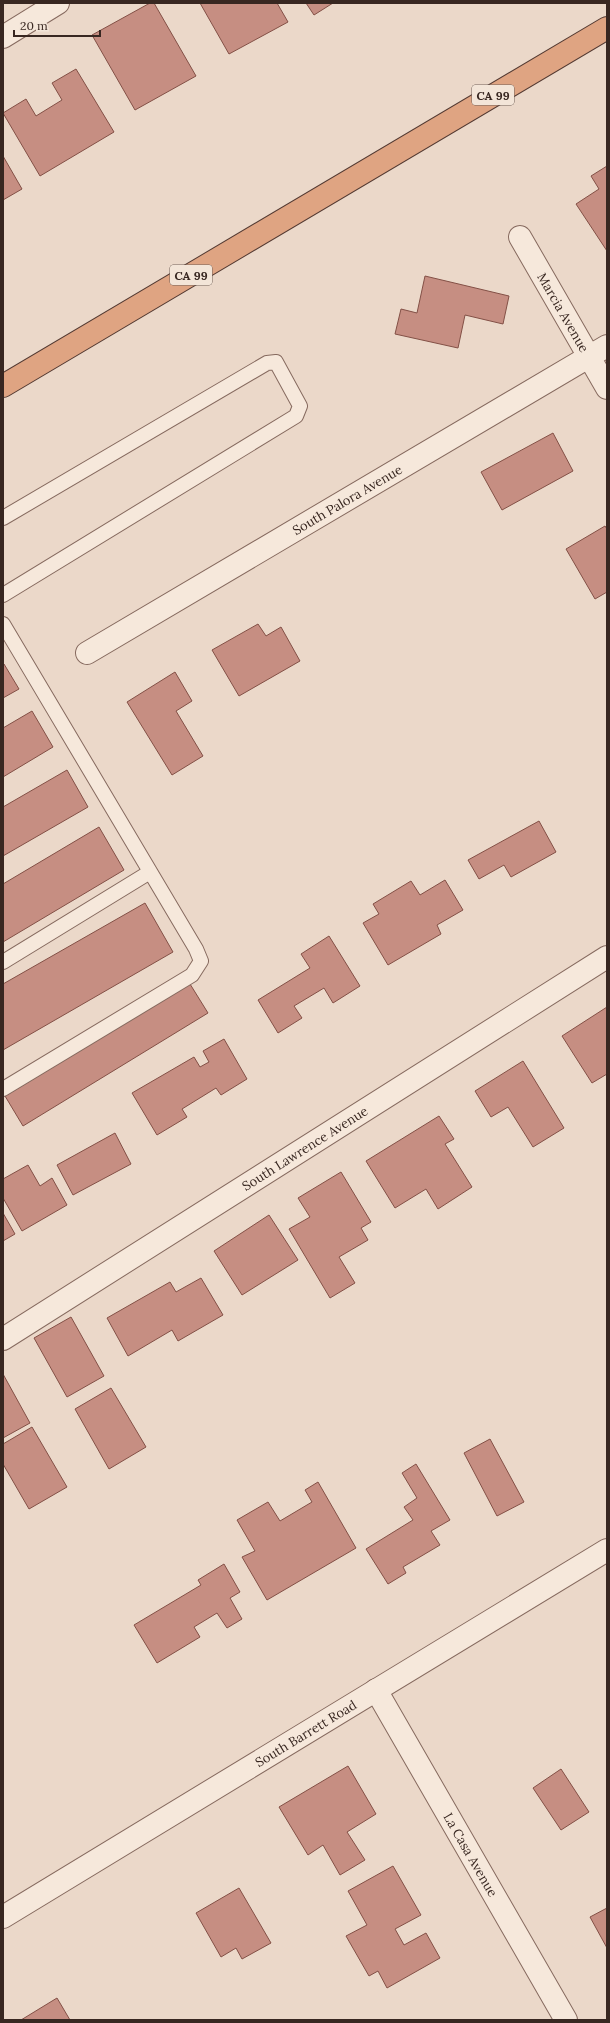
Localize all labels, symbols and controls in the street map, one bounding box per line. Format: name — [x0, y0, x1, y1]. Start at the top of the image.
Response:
scale bar — [14, 12, 100, 38]
text: 20 m — [20, 18, 48, 33]
road number: CA 99 — [472, 85, 514, 105]
road number: CA 99 — [170, 265, 212, 285]
street label: Marcia Avenue — [534, 270, 593, 355]
street label: South Palora Avenue — [289, 460, 405, 538]
street label: South Lawrence Avenue — [239, 1102, 371, 1194]
street label: South Barrett Road — [252, 1696, 360, 1771]
street label: La Casa Avenue — [440, 1810, 502, 1900]

